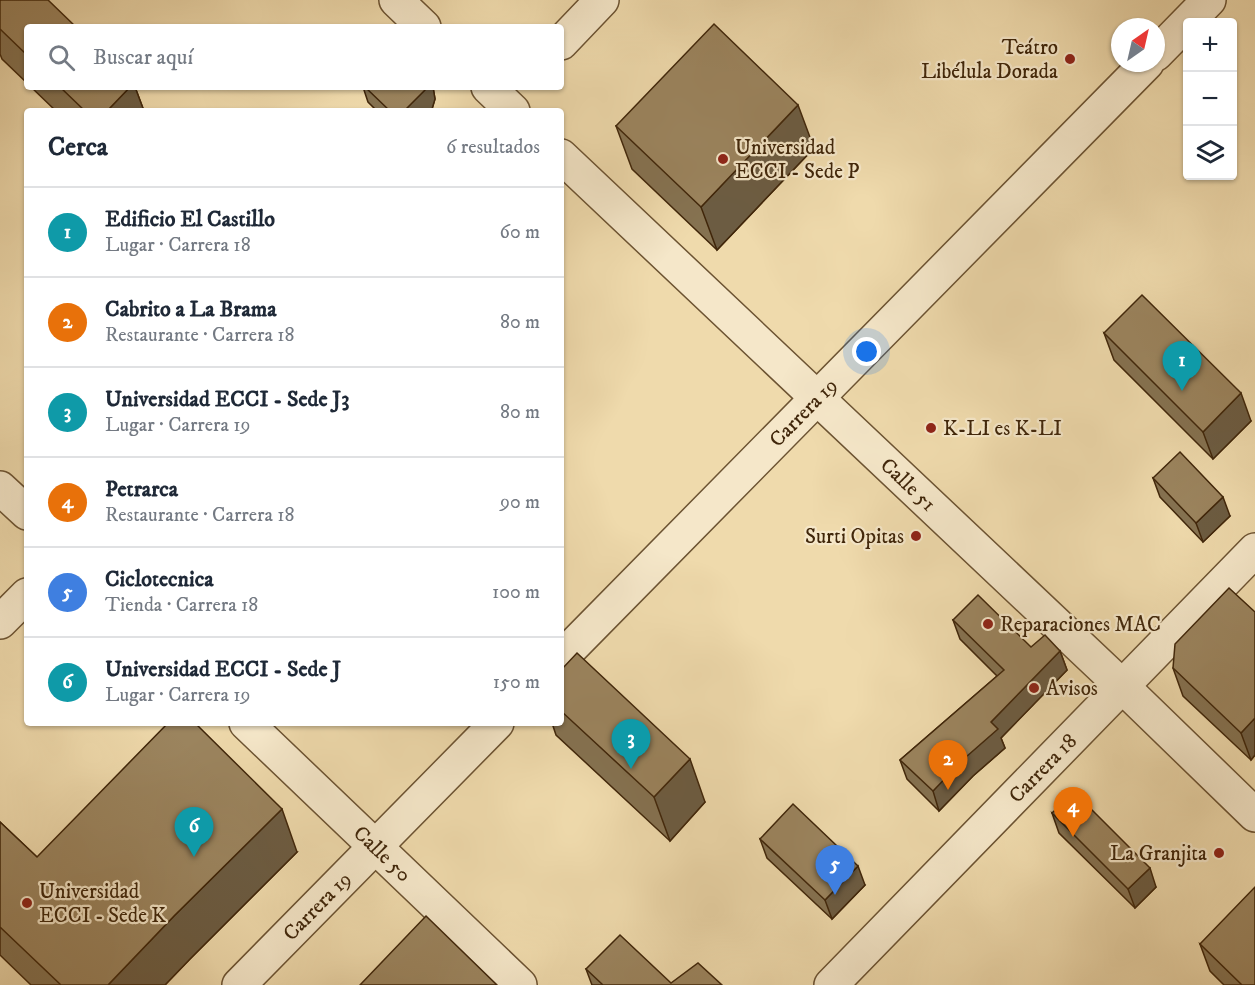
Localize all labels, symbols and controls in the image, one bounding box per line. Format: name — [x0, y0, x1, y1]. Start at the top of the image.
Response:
north arrow — [1111, 18, 1165, 72]
map controls — [1183, 18, 1237, 180]
button: + — [1183, 18, 1237, 72]
search box — [24, 24, 564, 90]
place label: Teátro Libélula Dorada — [921, 35, 1058, 85]
icon: search — [45, 41, 78, 74]
text: Buscar aquí — [93, 44, 193, 71]
marker: Teátro Libélula Dorada — [1063, 52, 1077, 66]
button: − — [1183, 72, 1237, 126]
button: layers — [1183, 126, 1237, 180]
text: Cerca — [48, 131, 108, 164]
text: 6 resultados — [446, 135, 540, 160]
place label: Universidad ECCI - Sede P — [735, 135, 860, 185]
marker: Universidad ECCI - Sede P — [716, 152, 730, 166]
text: Edificio El Castillo — [105, 206, 275, 233]
text: 1 — [64, 220, 71, 245]
text: 60 m — [500, 220, 540, 245]
text: Lugar · Carrera 18 — [105, 233, 251, 258]
text: Cabrito a La Brama — [105, 296, 277, 323]
text: 2 — [63, 310, 72, 335]
text: 80 m — [500, 310, 540, 335]
text: Restaurante · Carrera 18 — [105, 323, 295, 348]
your location — [852, 337, 881, 366]
pin: 1 — [1162, 342, 1202, 391]
street label: Carrera 19 — [764, 373, 843, 453]
text: Universidad ECCI - Sede J3 — [105, 386, 349, 413]
text: 3 — [64, 400, 71, 425]
text: 80 m — [500, 400, 540, 425]
text: Lugar · Carrera 19 — [105, 413, 251, 438]
place label: K-LI es K-LI — [943, 416, 1062, 442]
marker: K-LI es K-LI — [924, 421, 938, 435]
street label: Calle 51 — [875, 453, 941, 517]
text: Petrarca — [105, 476, 178, 503]
text: 4 — [62, 490, 73, 515]
text: 90 m — [500, 490, 540, 515]
text: Restaurante · Carrera 18 — [105, 503, 295, 528]
place label: Surti Opitas — [805, 524, 904, 550]
marker: Surti Opitas — [909, 529, 923, 543]
text: Ciclotecnica — [105, 566, 214, 593]
text: 5 — [63, 580, 72, 605]
text: 100 m — [492, 580, 540, 605]
text: Tienda · Carrera 18 — [105, 593, 258, 618]
place label: Reparaciones MAC — [1000, 612, 1161, 638]
marker: Reparaciones MAC — [981, 617, 995, 631]
text: Universidad ECCI - Sede J — [105, 656, 341, 683]
text: 6 — [62, 670, 73, 695]
text: 150 m — [493, 670, 540, 695]
place label: Avisos — [1046, 676, 1098, 702]
marker: Avisos — [1027, 681, 1041, 695]
text: Lugar · Carrera 19 — [105, 683, 251, 708]
pin: 3 — [612, 720, 650, 769]
street label: Carrera 18 — [1004, 729, 1083, 809]
pin: 2 — [928, 740, 968, 790]
pin: 4 — [1054, 788, 1092, 837]
pin: 6 — [174, 808, 214, 857]
street label: Calle 50 — [347, 821, 416, 888]
place label: La Granjita — [1110, 841, 1207, 867]
pin: 5 — [816, 846, 854, 895]
marker: La Granjita — [1212, 846, 1226, 860]
street label: Carrera 19 — [278, 867, 357, 947]
place label: Universidad ECCI - Sede K — [39, 879, 166, 929]
marker: Universidad ECCI - Sede K — [20, 896, 34, 910]

